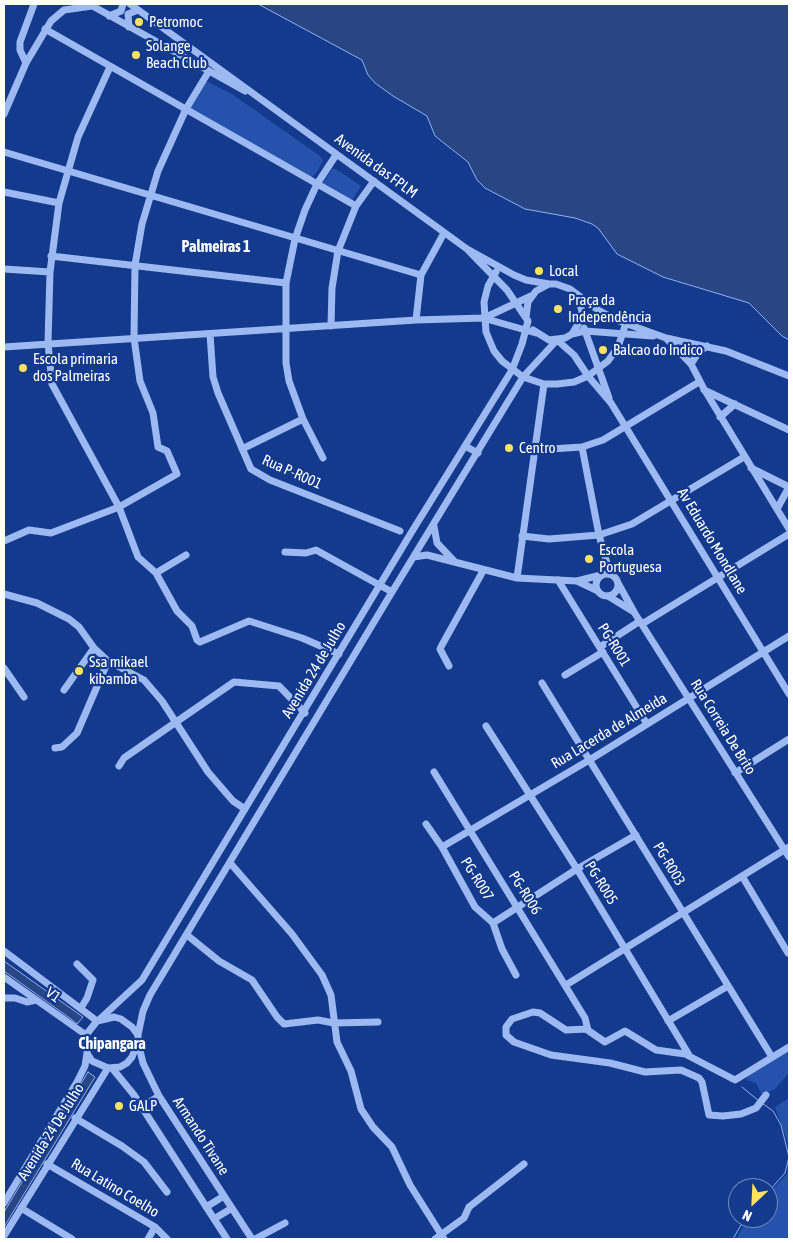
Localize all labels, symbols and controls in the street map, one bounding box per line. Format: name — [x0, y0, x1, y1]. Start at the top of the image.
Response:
place label: Petromoc — [149, 13, 202, 31]
marker: Petromoc — [133, 16, 145, 28]
place label: Solange Beach Club — [146, 37, 207, 72]
marker: Solange Beach Club — [130, 49, 142, 61]
street label: Avenida das FPLM — [331, 130, 421, 202]
district label: Palmeiras 1 — [182, 237, 250, 257]
place label: Local — [549, 262, 578, 280]
marker: Local — [533, 265, 545, 277]
place label: Praça da Independência — [568, 291, 651, 326]
marker: Praça da Independência — [552, 303, 564, 315]
place label: Balcao do Indico — [613, 341, 703, 359]
marker: Balcao do Indico — [597, 344, 609, 356]
place label: Escola primaria dos Palmeiras — [33, 350, 118, 385]
marker: Escola primaria dos Palmeiras — [17, 362, 29, 374]
place label: Centro — [519, 439, 556, 457]
marker: Centro — [503, 442, 515, 454]
street label: Rua P-R001 — [259, 451, 325, 493]
street label: Av Eduardo Mondlane — [673, 485, 751, 597]
place label: Escola Portuguesa — [599, 541, 662, 576]
marker: Escola Portuguesa — [583, 553, 595, 565]
street label: Avenida 24 de Julho — [278, 618, 350, 722]
street label: PG-R001 — [594, 620, 634, 670]
place label: Ssa mikael kibamba — [89, 653, 148, 688]
marker: Ssa mikael kibamba — [73, 665, 85, 677]
street label: Rua Correia De Brito — [686, 676, 760, 778]
street label: Rua Lacerda de Almeida — [548, 689, 670, 773]
street label: PG-R003 — [649, 839, 689, 889]
street label: PG-R007 — [457, 854, 497, 904]
street label: PG-R005 — [581, 858, 621, 908]
street label: PG-R006 — [505, 868, 545, 918]
street label: V1 — [42, 983, 64, 1007]
district label: Chipangara — [78, 1034, 146, 1054]
street label: Avenida 24 De Julho — [14, 1080, 88, 1184]
street label: Armando Tivane — [169, 1093, 233, 1179]
place label: GALP — [129, 1097, 157, 1115]
marker: GALP — [113, 1100, 125, 1112]
street label: Rua Latino Coelho — [68, 1155, 162, 1221]
north arrow — [728, 1178, 778, 1228]
text: N — [740, 1207, 754, 1225]

